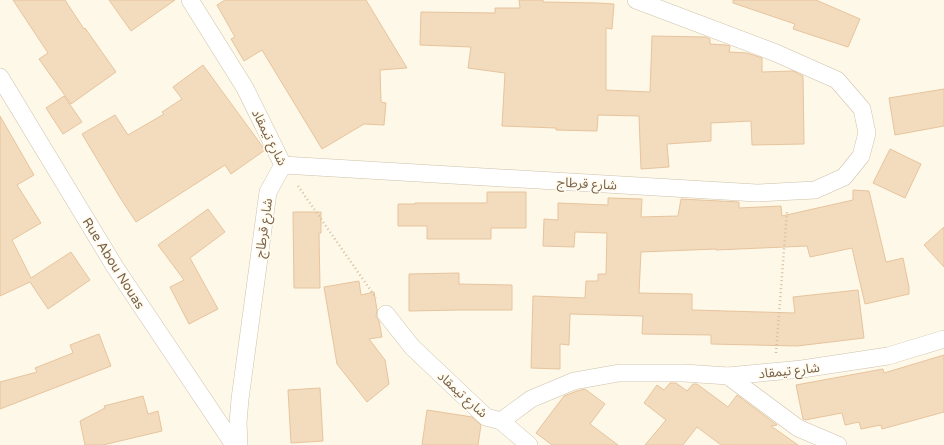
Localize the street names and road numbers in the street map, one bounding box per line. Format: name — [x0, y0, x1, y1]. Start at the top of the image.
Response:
street label: شارع تيمقاد — [246, 106, 290, 169]
street label: شارع قرطاج — [556, 174, 617, 196]
street label: شارع قرطاج — [252, 197, 278, 259]
street label: Rue Abou Nouas — [79, 215, 148, 312]
street label: شارع تيمقاد — [758, 360, 821, 384]
street label: شارع تيمقاد — [433, 368, 490, 423]

